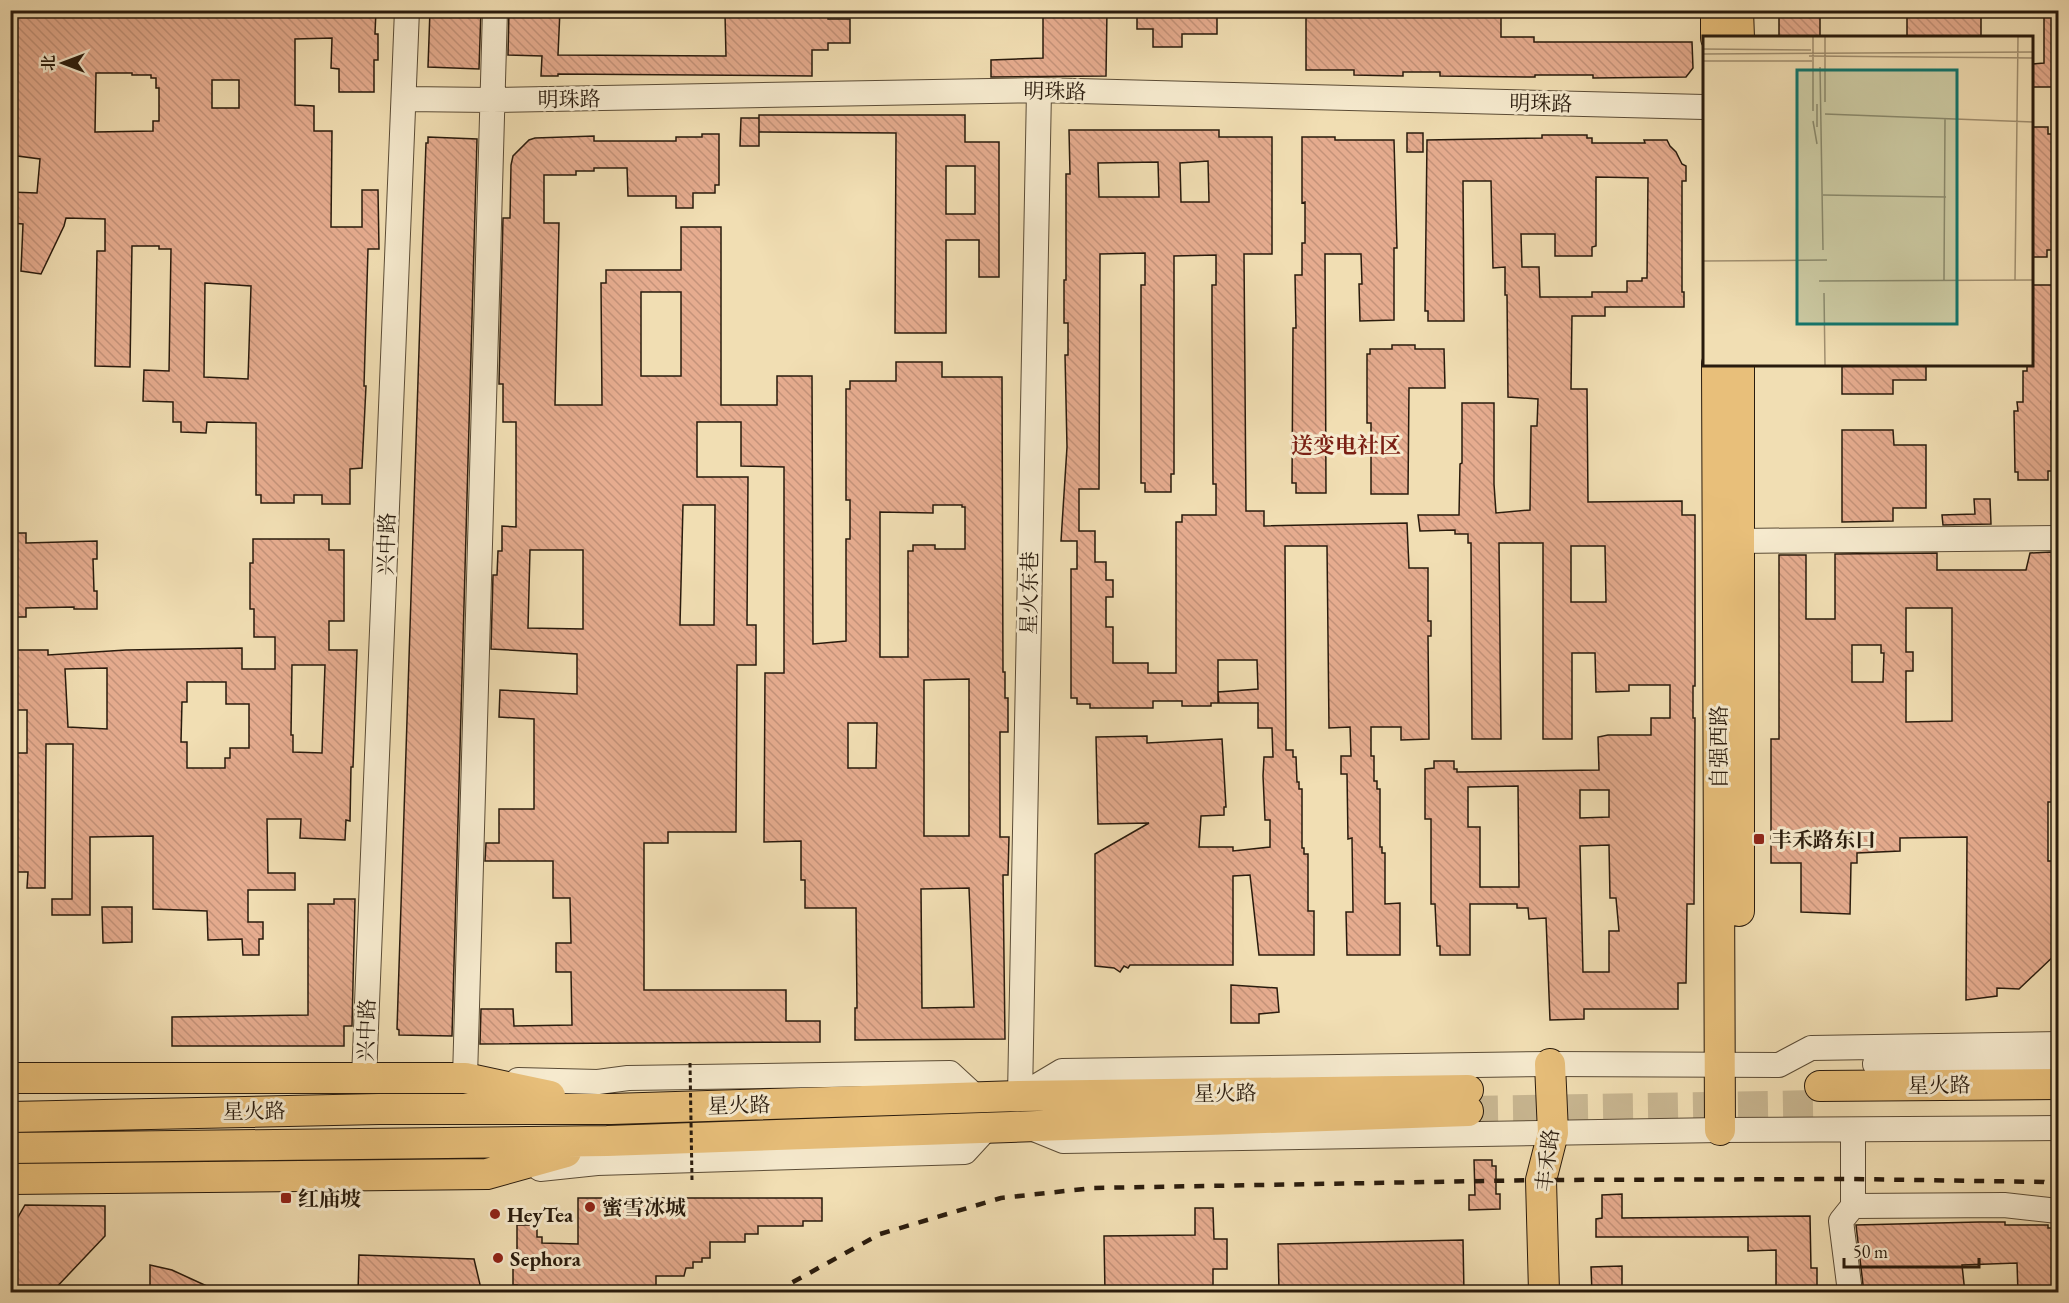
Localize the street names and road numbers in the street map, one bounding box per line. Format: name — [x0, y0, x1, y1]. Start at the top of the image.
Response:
street label: 明珠路 — [1023, 77, 1087, 105]
street label: 明珠路 — [537, 85, 601, 113]
street label: 明珠路 — [1509, 89, 1573, 117]
street label: 兴中路 — [371, 512, 401, 576]
street label: 星火东巷 — [1015, 551, 1043, 635]
street label: 自强西路 — [1705, 705, 1732, 789]
street label: 兴中路 — [351, 998, 381, 1062]
street label: 星火路 — [1907, 1071, 1971, 1099]
street label: 星火路 — [1193, 1079, 1257, 1107]
street label: 星火路 — [707, 1090, 771, 1120]
street label: 星火路 — [222, 1097, 286, 1125]
street label: 丰禾路 — [1530, 1127, 1564, 1193]

